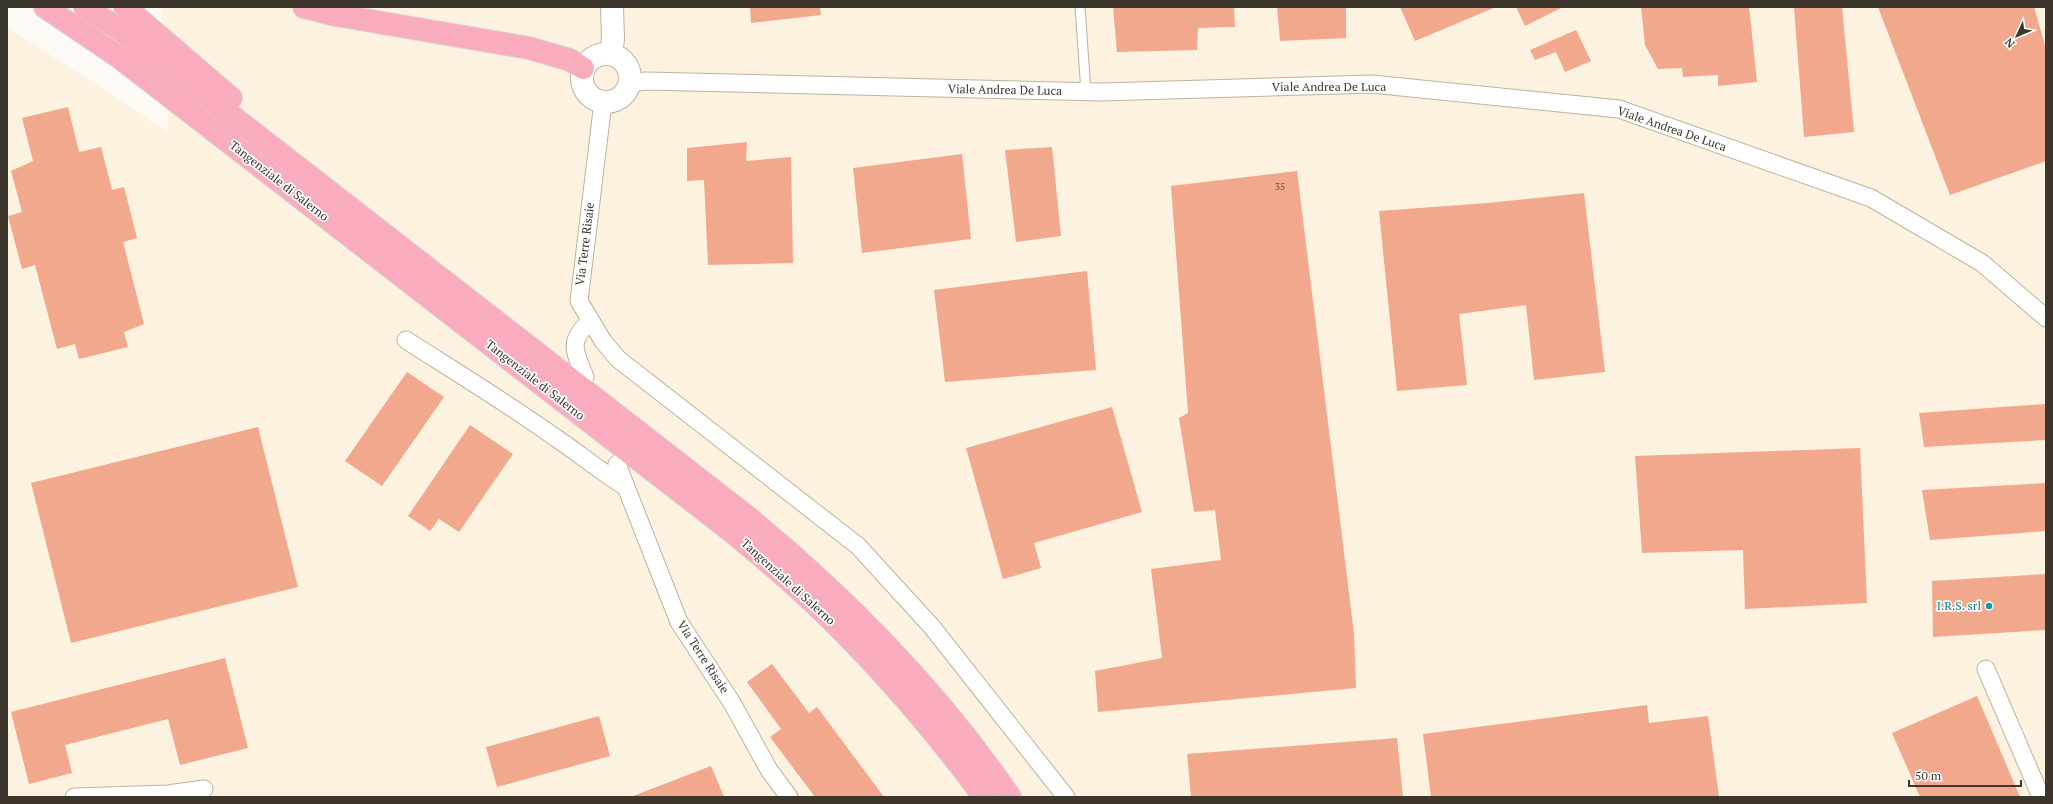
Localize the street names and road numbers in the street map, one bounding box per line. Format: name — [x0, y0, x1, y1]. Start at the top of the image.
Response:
street label: Viale Andrea De Luca — [1272, 79, 1386, 94]
street label: Viale Andrea De Luca — [948, 81, 1062, 98]
street label: Viale Andrea De Luca — [1616, 103, 1729, 154]
street label: Tangenziale di Salerno — [227, 137, 332, 224]
street label: Via Terre Risaie — [572, 201, 597, 286]
street label: Tangenziale di Salerno — [483, 336, 588, 423]
street label: Tangenziale di Salerno — [738, 535, 839, 628]
street label: Via Terre Risaie — [674, 617, 733, 696]

